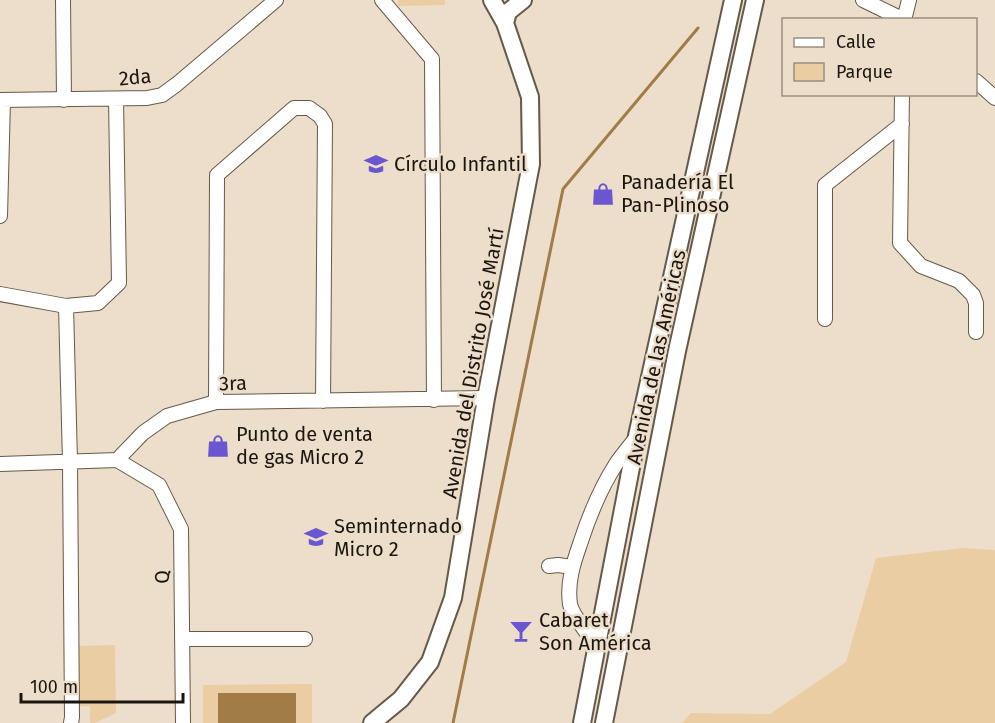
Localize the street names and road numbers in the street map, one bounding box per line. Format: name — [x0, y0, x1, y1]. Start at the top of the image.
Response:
street label: 2da — [118, 64, 152, 90]
street label: Avenida del Distrito José Martí — [437, 225, 509, 500]
street label: Avenida de las Américas — [621, 247, 691, 467]
street label: 3ra — [219, 371, 247, 395]
street label: Q — [150, 570, 174, 584]

